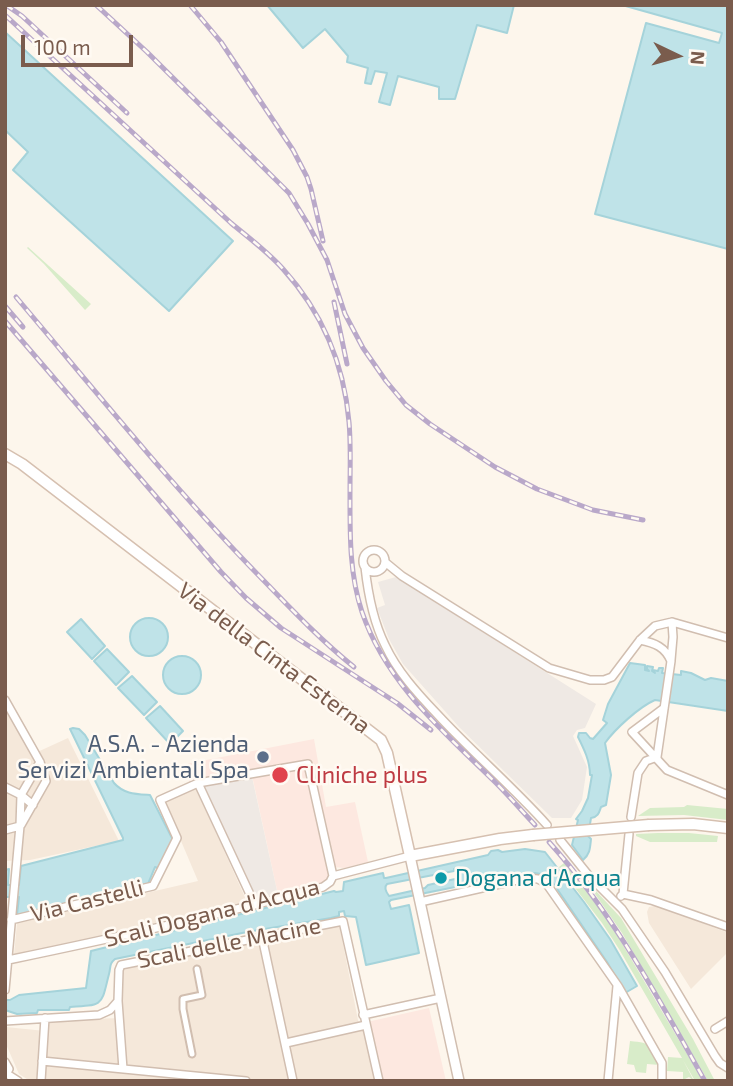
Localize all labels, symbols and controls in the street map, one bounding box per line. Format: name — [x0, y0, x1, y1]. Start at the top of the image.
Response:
scale bar — [24, 21, 136, 65]
north arrow — [642, 21, 712, 91]
text: 100 m — [34, 34, 91, 59]
text: N — [686, 50, 710, 66]
street label: Via della Cinta Esterna — [172, 577, 376, 739]
place label: A.S.A. - Azienda Servizi Ambientali Spa — [17, 730, 249, 784]
marker: A.S.A. - Azienda Servizi Ambientali Spa — [255, 749, 271, 765]
place label: Cliniche plus — [296, 761, 428, 789]
marker: Cliniche plus — [270, 765, 290, 785]
place label: Dogana d'Acqua — [455, 864, 621, 892]
marker: Dogana d'Acqua — [433, 870, 449, 886]
street label: Scali Dogana d'Acqua — [102, 873, 322, 953]
street label: Via Castelli — [28, 874, 146, 928]
street label: Scali delle Macine — [135, 912, 323, 974]

